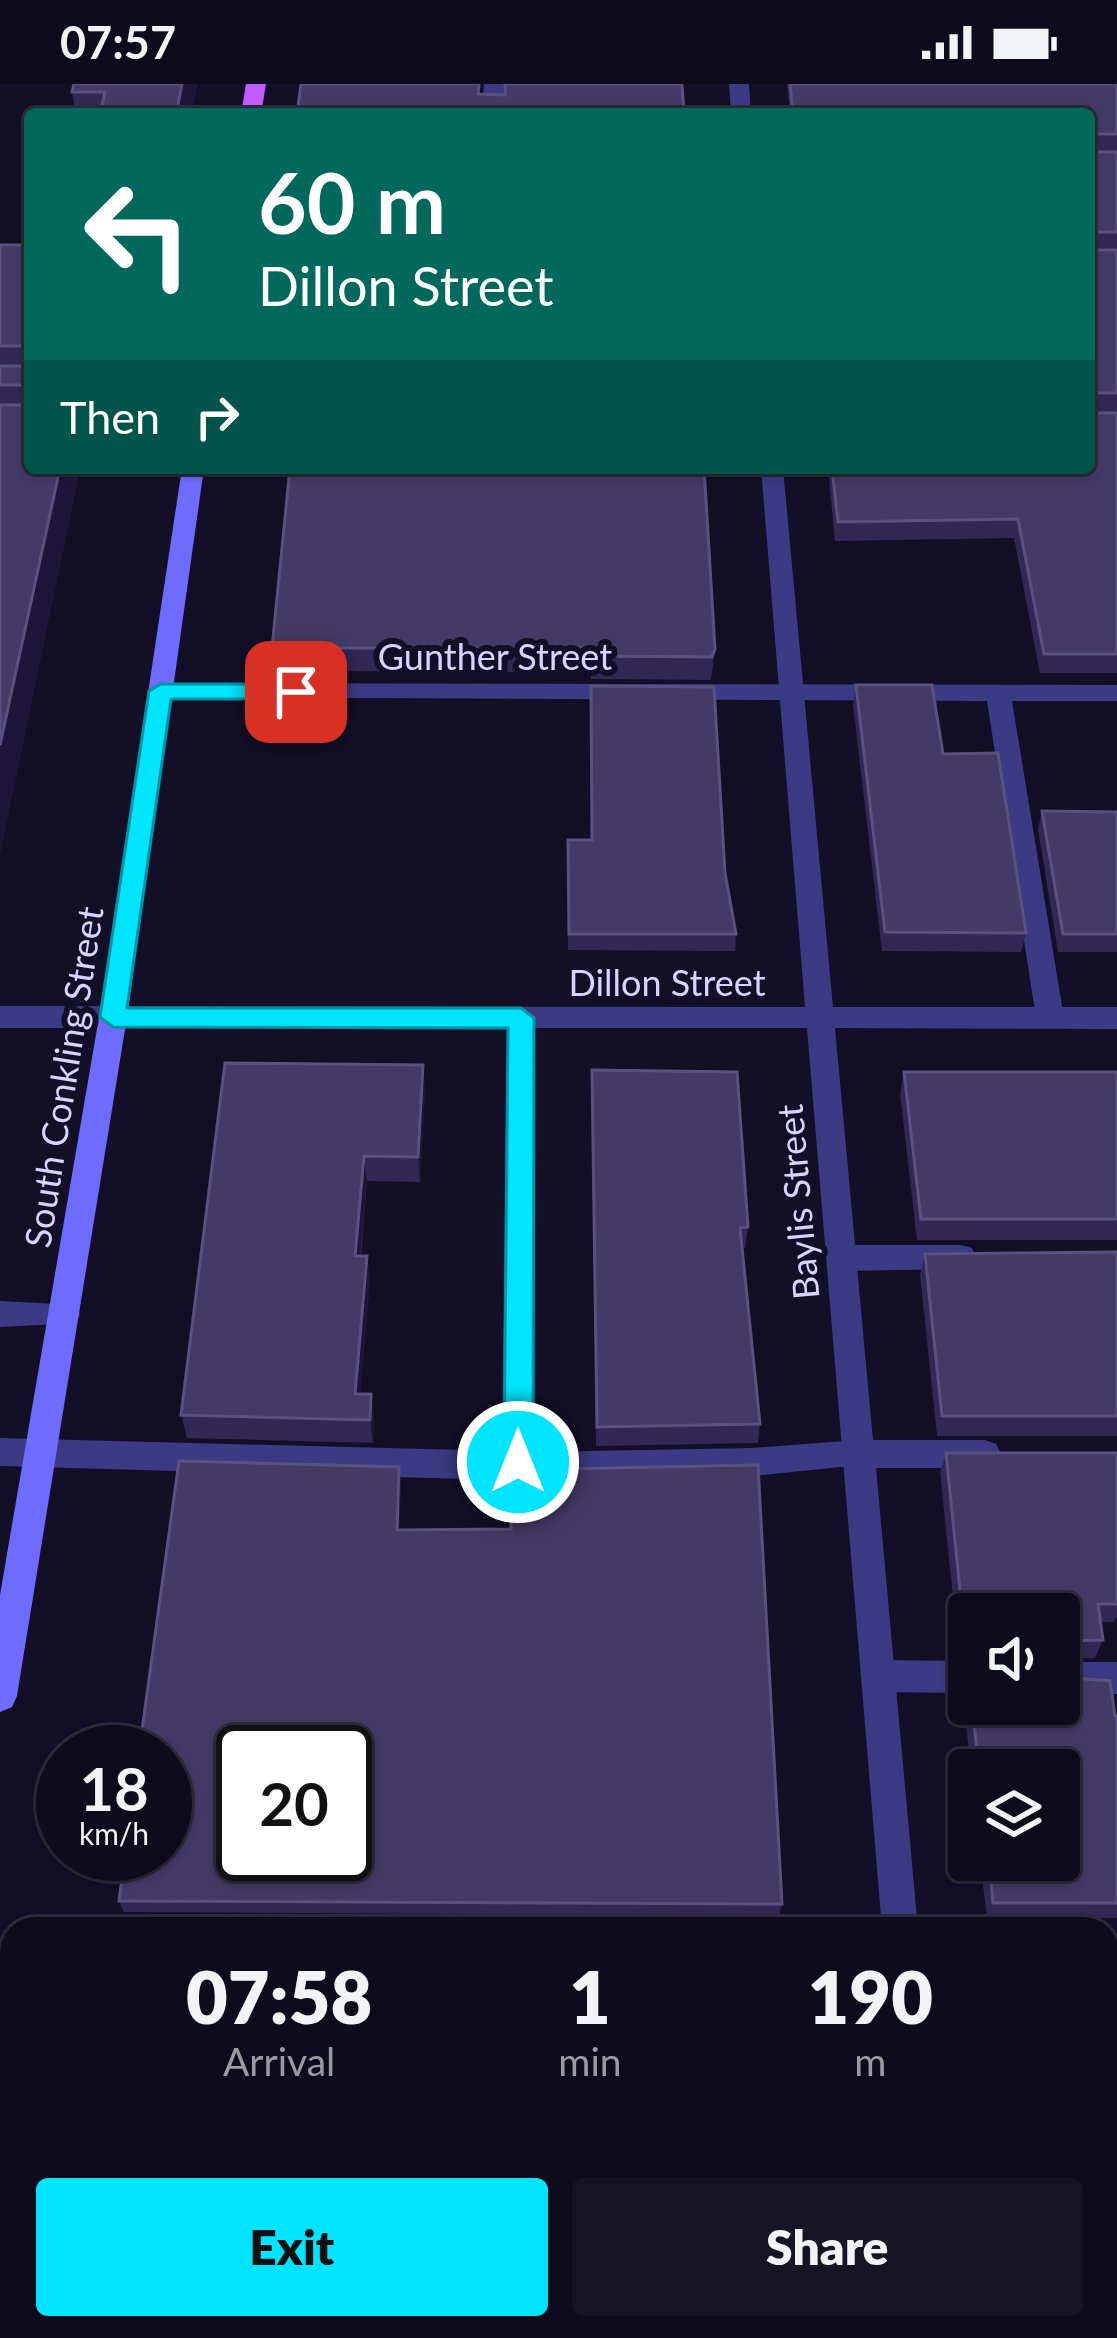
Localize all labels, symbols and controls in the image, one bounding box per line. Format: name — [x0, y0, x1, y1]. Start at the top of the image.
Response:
text: 07:57 — [60, 15, 176, 69]
text: 60 m — [258, 151, 446, 252]
icon: left — [60, 156, 216, 312]
text: Dillon Street — [258, 253, 554, 318]
icon: right — [184, 384, 250, 450]
text: Then — [60, 390, 160, 444]
street label: Gunther Street — [378, 634, 612, 678]
pin — [245, 641, 347, 743]
icon: arrive — [263, 659, 329, 725]
street label: South Conkling Street — [14, 903, 112, 1251]
street label: Dillon Street — [568, 960, 766, 1004]
street label: Baylis Street — [767, 1102, 827, 1301]
position arrow — [455, 1399, 581, 1525]
map controls — [948, 1593, 1080, 1881]
button: sound — [948, 1593, 1080, 1725]
speed limit sign: 20 — [216, 1725, 372, 1881]
button: layers — [948, 1749, 1080, 1881]
text: 18 — [79, 1752, 149, 1824]
text: km/h — [79, 1815, 149, 1851]
text: 07:58 — [186, 1953, 372, 2039]
text: 1 — [569, 1953, 611, 2039]
text: 190 — [808, 1953, 933, 2039]
text: Arrival — [223, 2038, 335, 2084]
text: min — [558, 2038, 622, 2084]
text: m — [854, 2038, 886, 2084]
button: Exit — [36, 2178, 548, 2316]
button: Share — [572, 2178, 1083, 2316]

